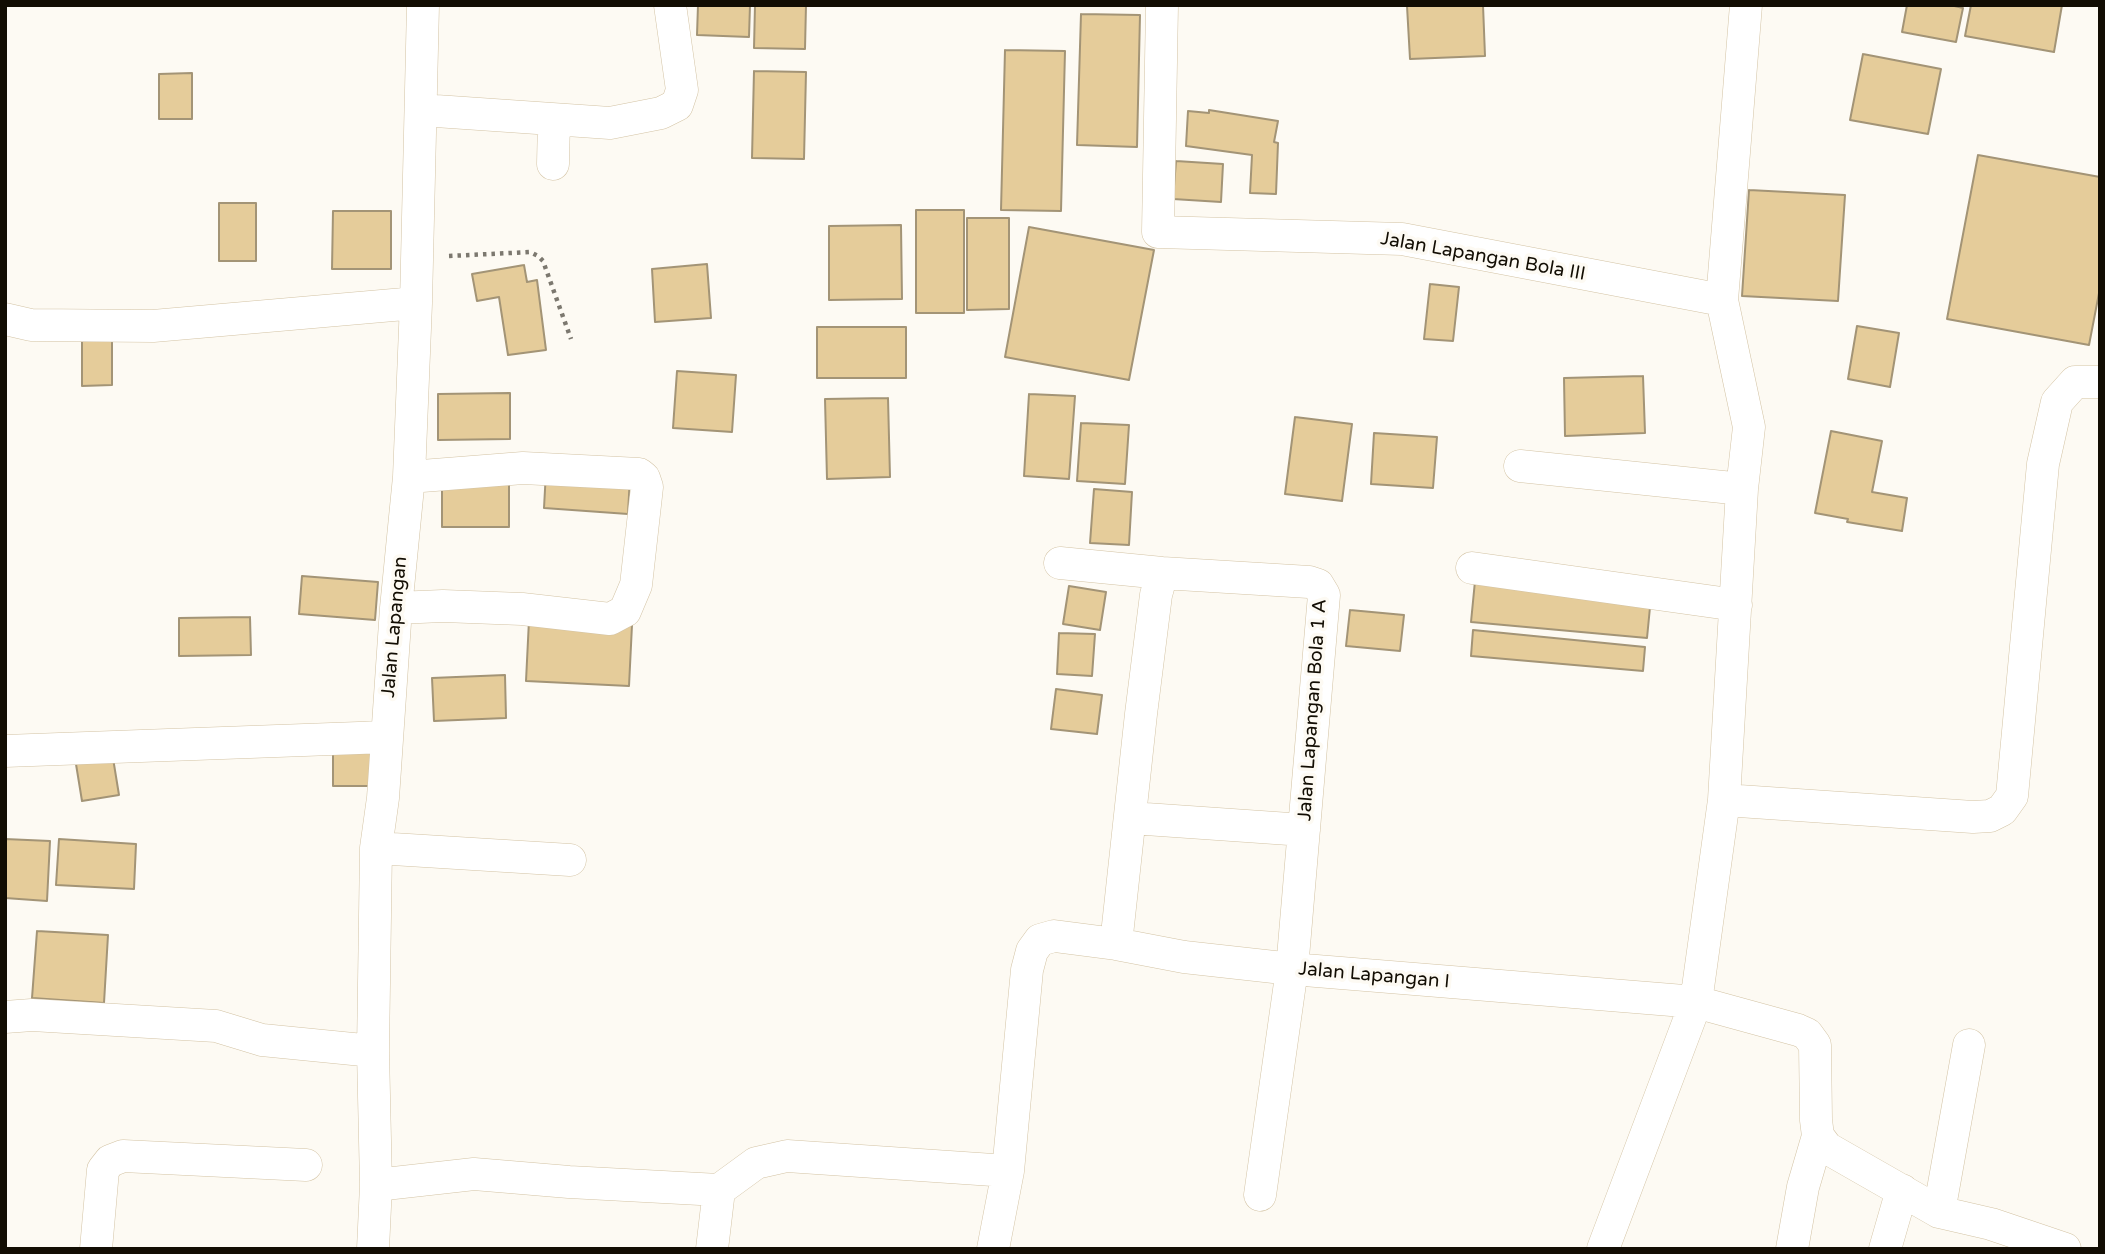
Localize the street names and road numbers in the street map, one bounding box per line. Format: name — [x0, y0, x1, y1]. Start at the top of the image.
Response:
street label: Jalan Lapangan Bola III — [1379, 228, 1587, 286]
street label: Jalan Lapangan — [377, 556, 413, 698]
street label: Jalan Lapangan Bola 1 A — [1294, 598, 1332, 822]
street label: Jalan Lapangan I — [1297, 958, 1451, 994]

